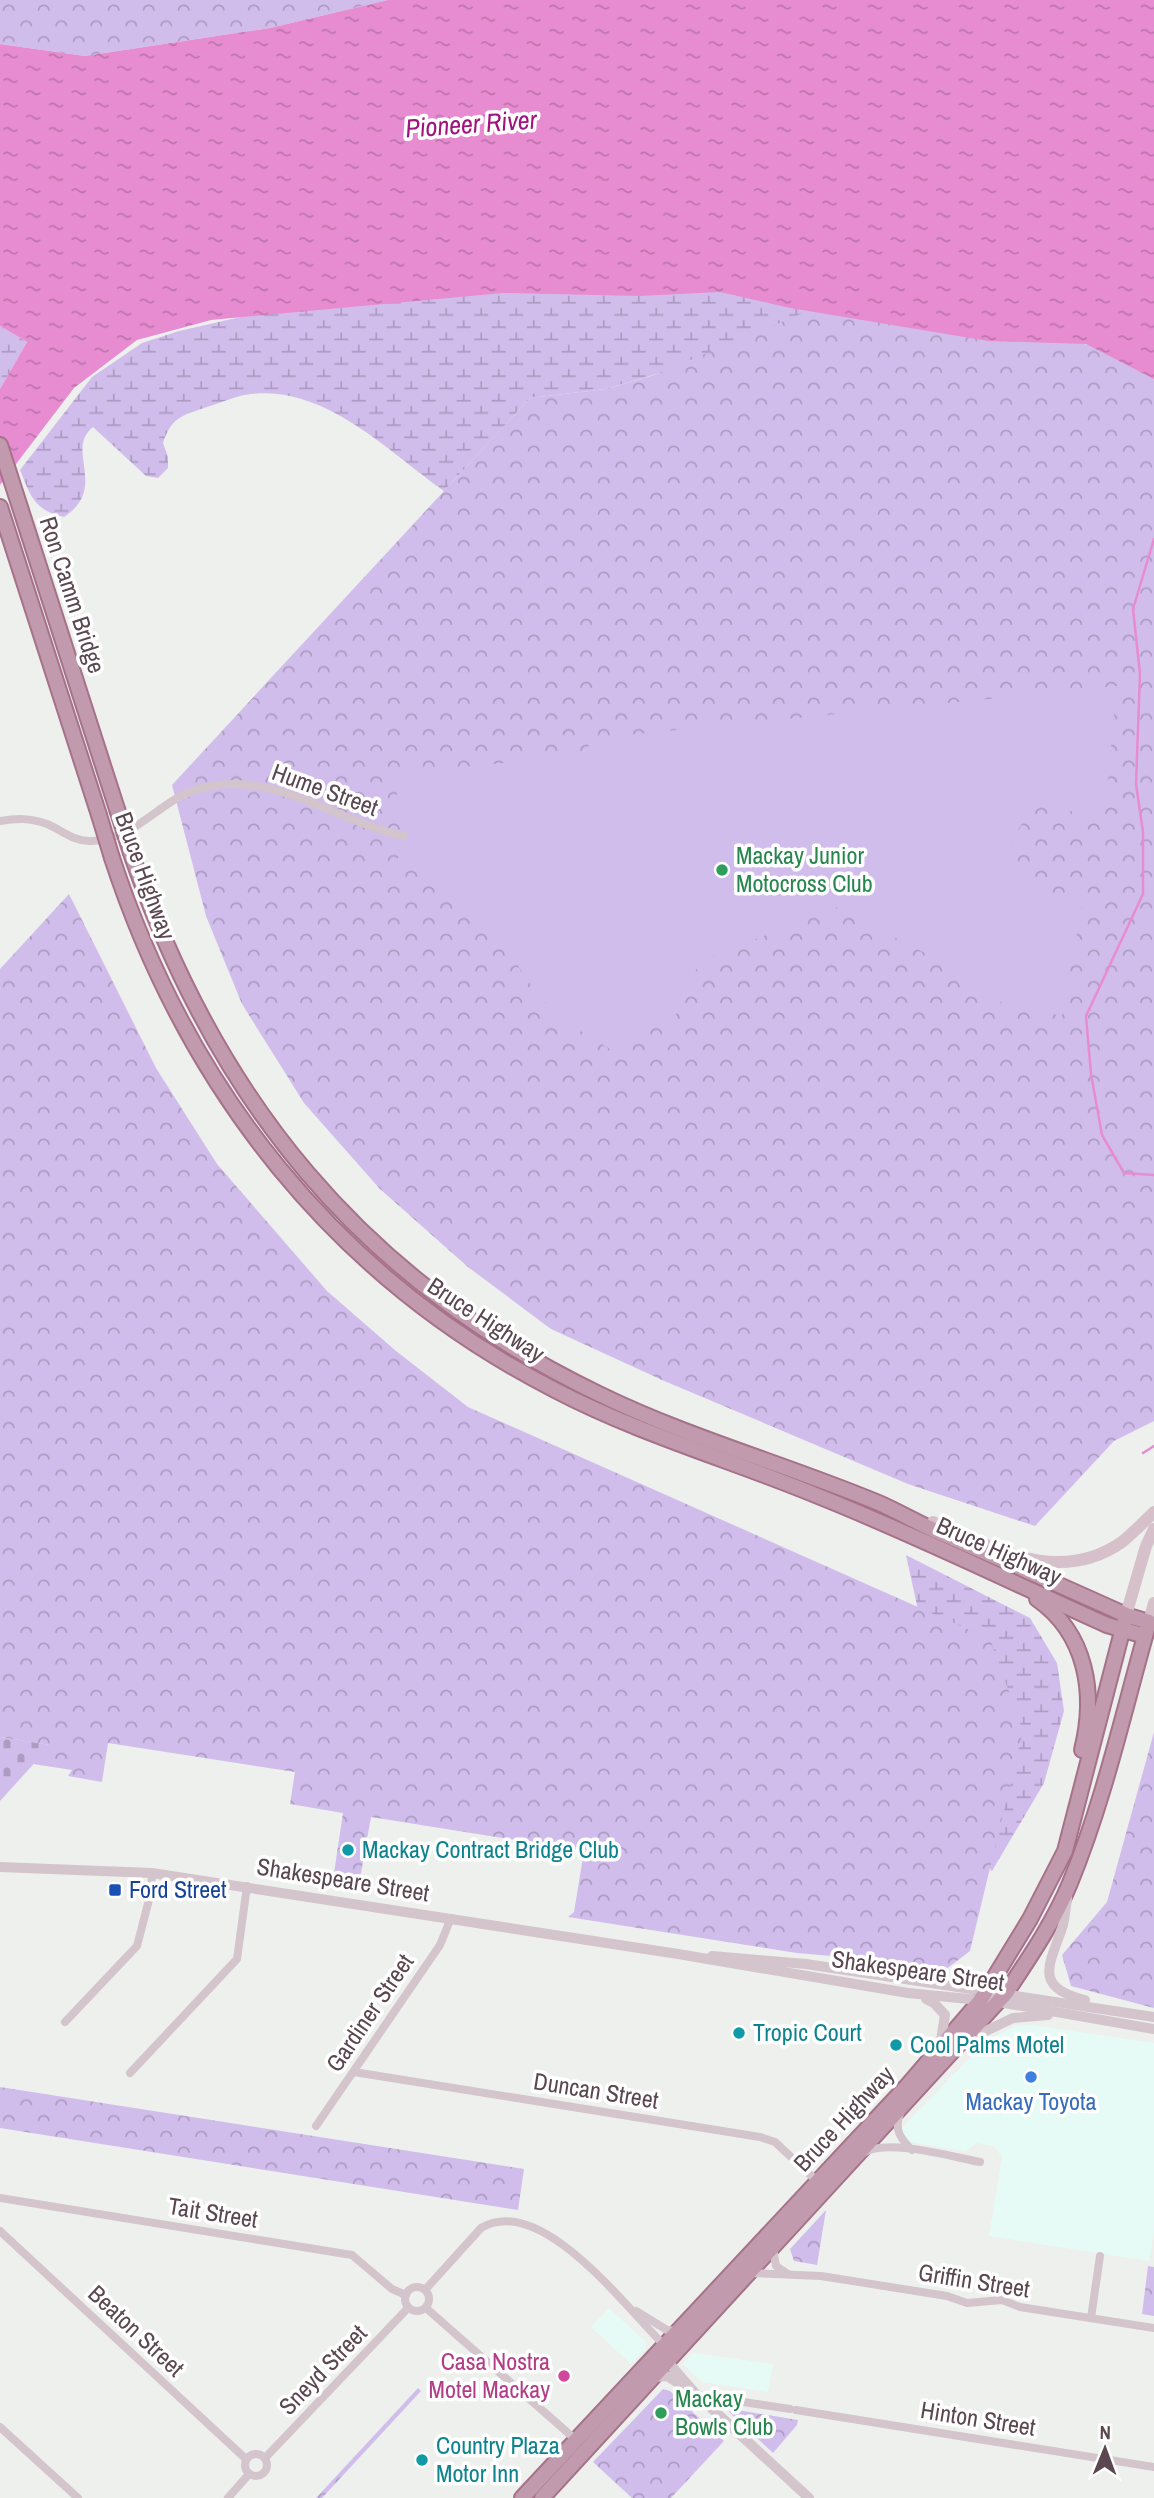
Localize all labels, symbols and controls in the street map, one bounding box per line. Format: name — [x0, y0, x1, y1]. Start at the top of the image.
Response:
water label: Pioneer River — [404, 101, 539, 146]
street label: Ron Camm Bridge — [33, 512, 113, 677]
street label: Hume Street — [268, 755, 383, 823]
street label: Bruce Highway — [108, 807, 184, 944]
place label: Mackay Junior Motocross Club — [736, 839, 873, 899]
marker: Mackay Junior Motocross Club — [714, 862, 730, 878]
street label: Bruce Highway — [422, 1269, 551, 1369]
street label: Bruce Highway — [932, 1508, 1067, 1592]
place label: Mackay Contract Bridge Club — [362, 1833, 619, 1865]
marker: Mackay Contract Bridge Club — [340, 1842, 356, 1858]
street label: Shakespeare Street — [255, 1850, 432, 1909]
place label: Ford Street — [129, 1873, 227, 1905]
marker: Ford Street — [107, 1882, 123, 1898]
street label: Shakespeare Street — [830, 1942, 1007, 1998]
street label: Gardiner Street — [318, 1947, 421, 2078]
place label: Tropic Court — [753, 2016, 862, 2048]
marker: Tropic Court — [731, 2025, 747, 2041]
place label: Cool Palms Motel — [910, 2028, 1064, 2060]
marker: Cool Palms Motel — [888, 2037, 904, 2053]
street label: Bruce Highway — [786, 2058, 901, 2178]
street label: Duncan Street — [532, 2064, 661, 2116]
marker: Mackay Toyota — [1023, 2069, 1039, 2085]
place label: Mackay Toyota — [966, 2085, 1097, 2117]
street label: Tait Street — [166, 2189, 261, 2235]
street label: Griffin Street — [916, 2255, 1033, 2305]
street label: Beaton Street — [82, 2278, 192, 2383]
street label: Sneyd Street — [271, 2317, 374, 2421]
place label: Casa Nostra Motel Mackay — [429, 2345, 550, 2405]
marker: Casa Nostra Motel Mackay — [556, 2368, 572, 2384]
place label: Mackay Bowls Club — [675, 2382, 773, 2442]
street label: Hinton Street — [918, 2393, 1038, 2443]
marker: Mackay Bowls Club — [653, 2405, 669, 2421]
north arrow — [1070, 2414, 1140, 2484]
text: N — [1099, 2419, 1111, 2445]
place label: Country Plaza Motor Inn — [436, 2429, 560, 2489]
marker: Country Plaza Motor Inn — [414, 2452, 430, 2468]

